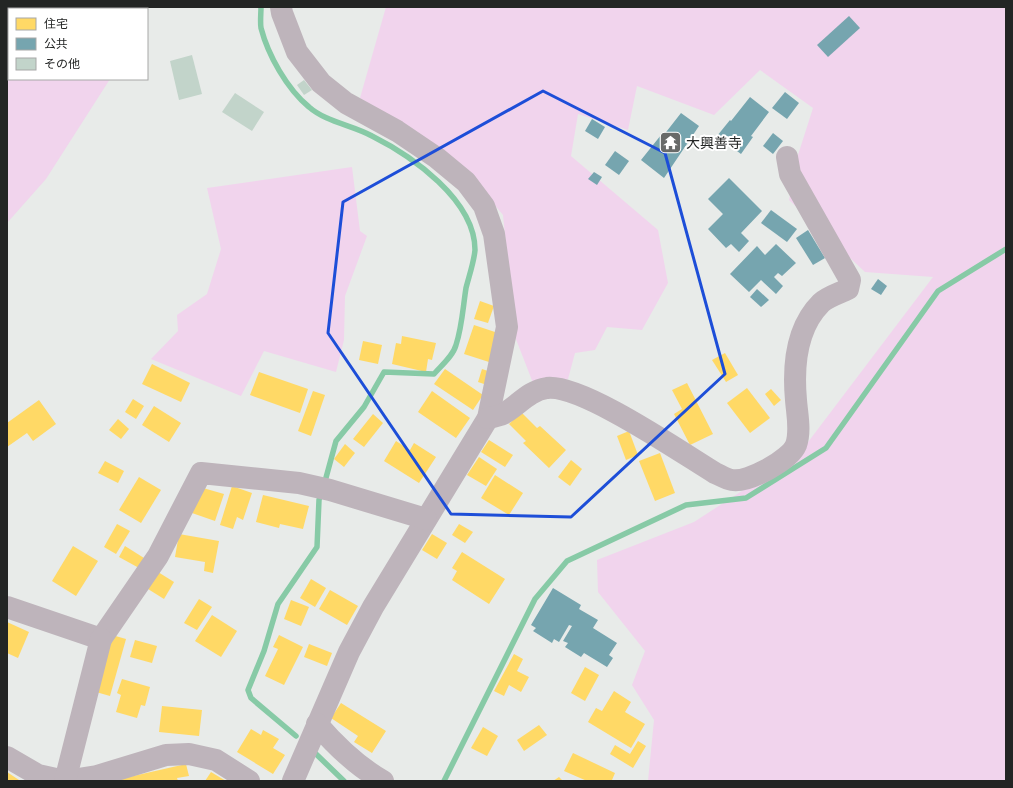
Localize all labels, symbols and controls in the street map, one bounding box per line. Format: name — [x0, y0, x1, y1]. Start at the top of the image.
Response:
legend — [8, 8, 148, 80]
text: 住宅 — [44, 17, 68, 30]
text: 公共 — [44, 37, 68, 50]
text: その他 — [44, 57, 80, 70]
temple icon: 大興善寺 — [657, 130, 683, 156]
place label: 大興善寺 — [686, 135, 742, 151]

